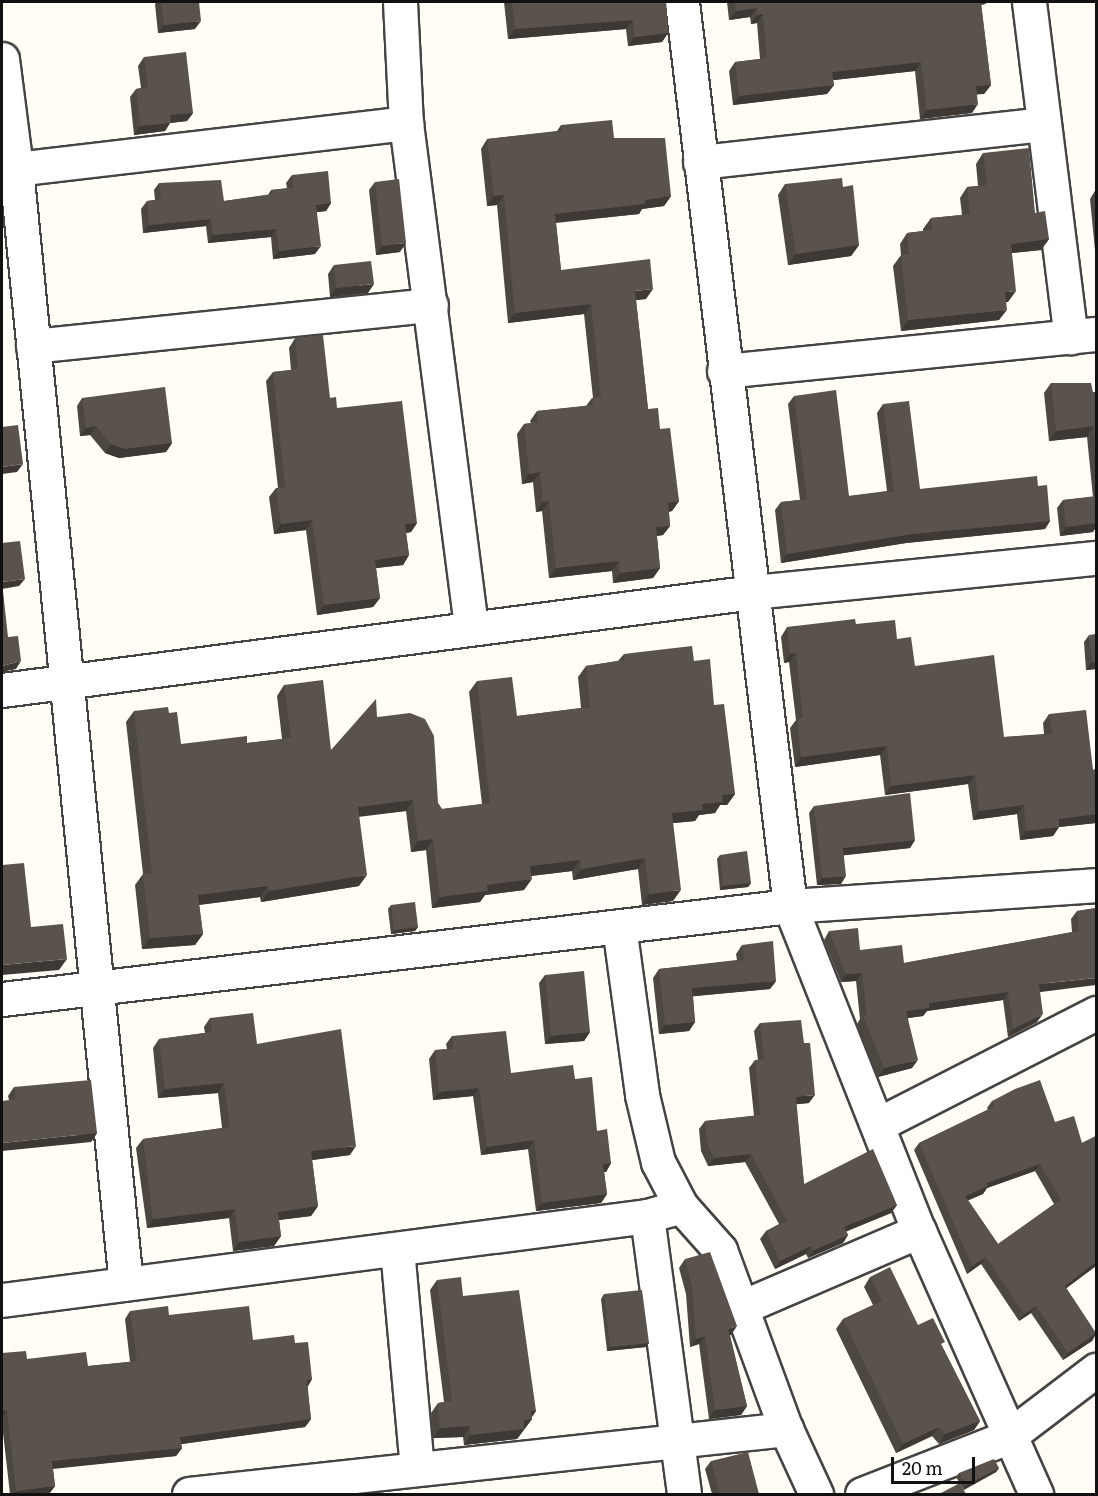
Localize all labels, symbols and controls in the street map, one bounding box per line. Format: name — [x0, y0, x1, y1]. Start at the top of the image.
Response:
scale bar — [894, 1445, 978, 1483]
text: 20 m — [902, 1454, 943, 1481]

